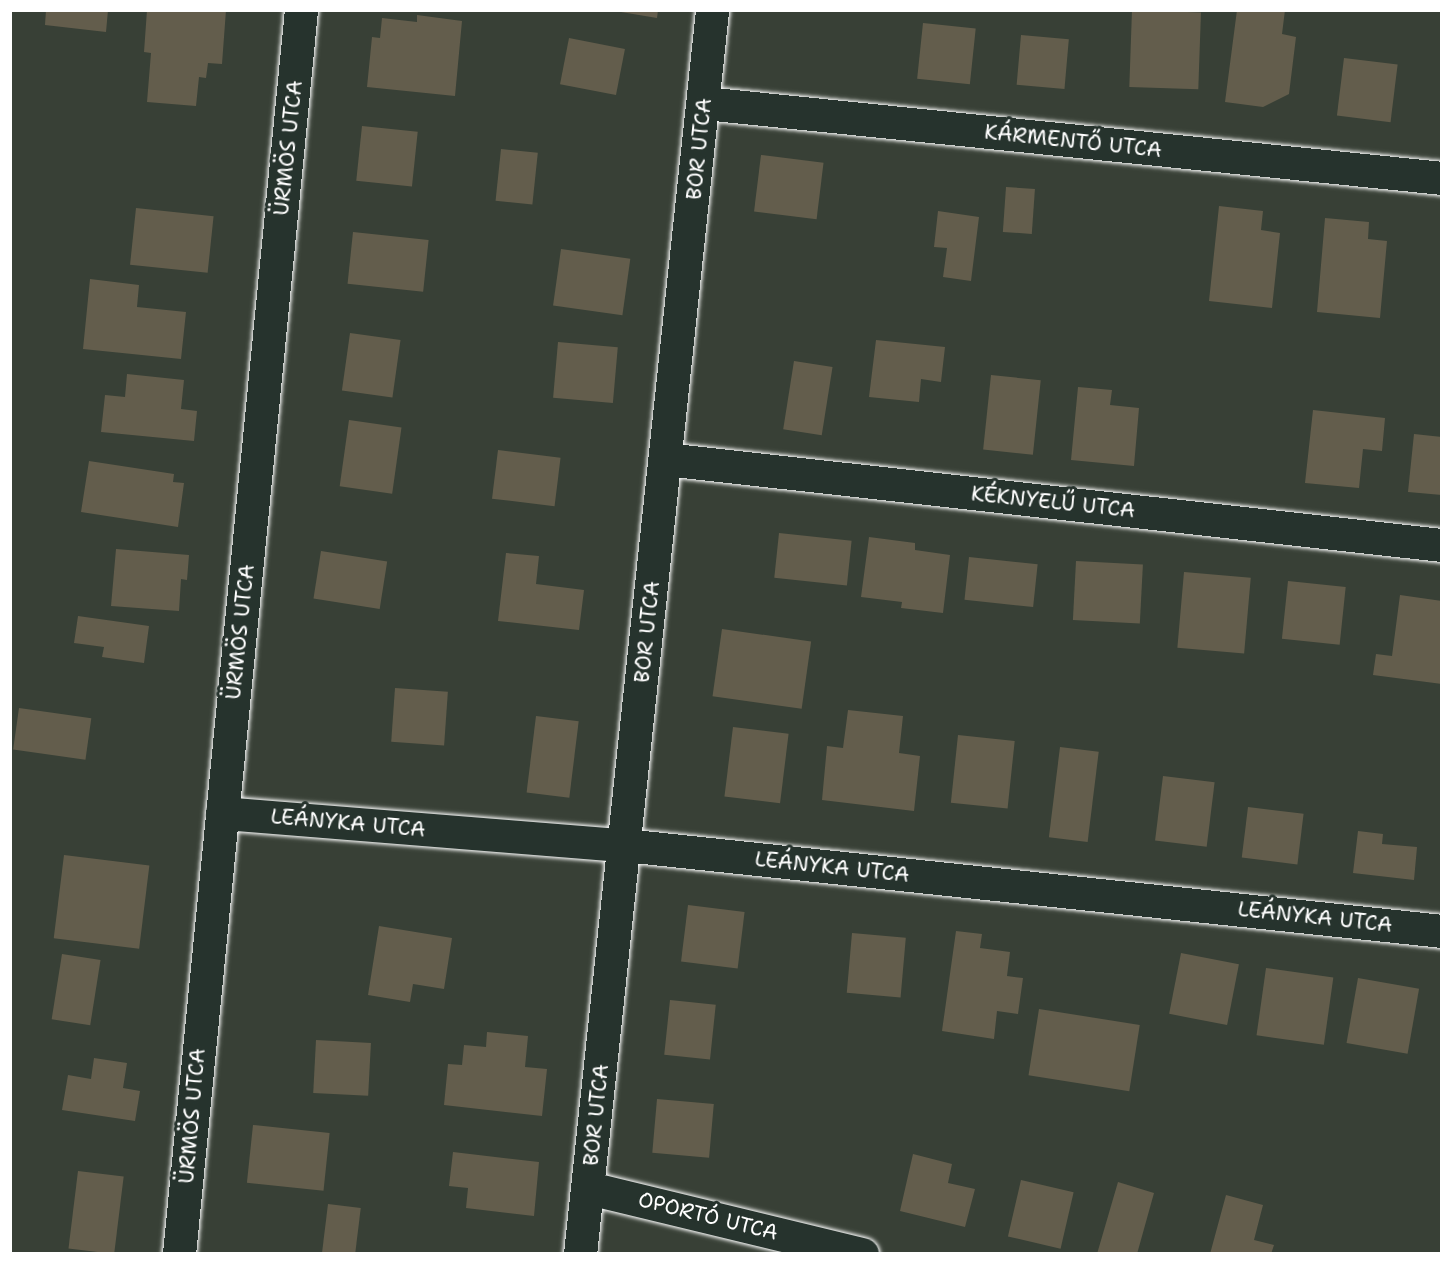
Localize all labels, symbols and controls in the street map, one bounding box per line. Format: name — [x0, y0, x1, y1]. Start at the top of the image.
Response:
street label: ÜRMÖS UTCA — [268, 79, 308, 217]
street label: BOR UTCA — [681, 97, 717, 201]
street label: KÁRMENTŐ UTCA — [983, 119, 1163, 163]
street label: KÉKNYELŰ UTCA — [970, 481, 1136, 523]
street label: ÜRMÖS UTCA — [220, 563, 260, 701]
street label: BOR UTCA — [629, 580, 665, 684]
street label: LEÁNYKA UTCA — [270, 804, 426, 842]
street label: LEÁNYKA UTCA — [753, 846, 911, 888]
street label: LEÁNYKA UTCA — [1236, 896, 1394, 938]
street label: ÜRMÖS UTCA — [174, 1047, 210, 1185]
street label: BOR UTCA — [578, 1063, 614, 1167]
street label: OPORTÓ UTCA — [636, 1186, 780, 1246]

